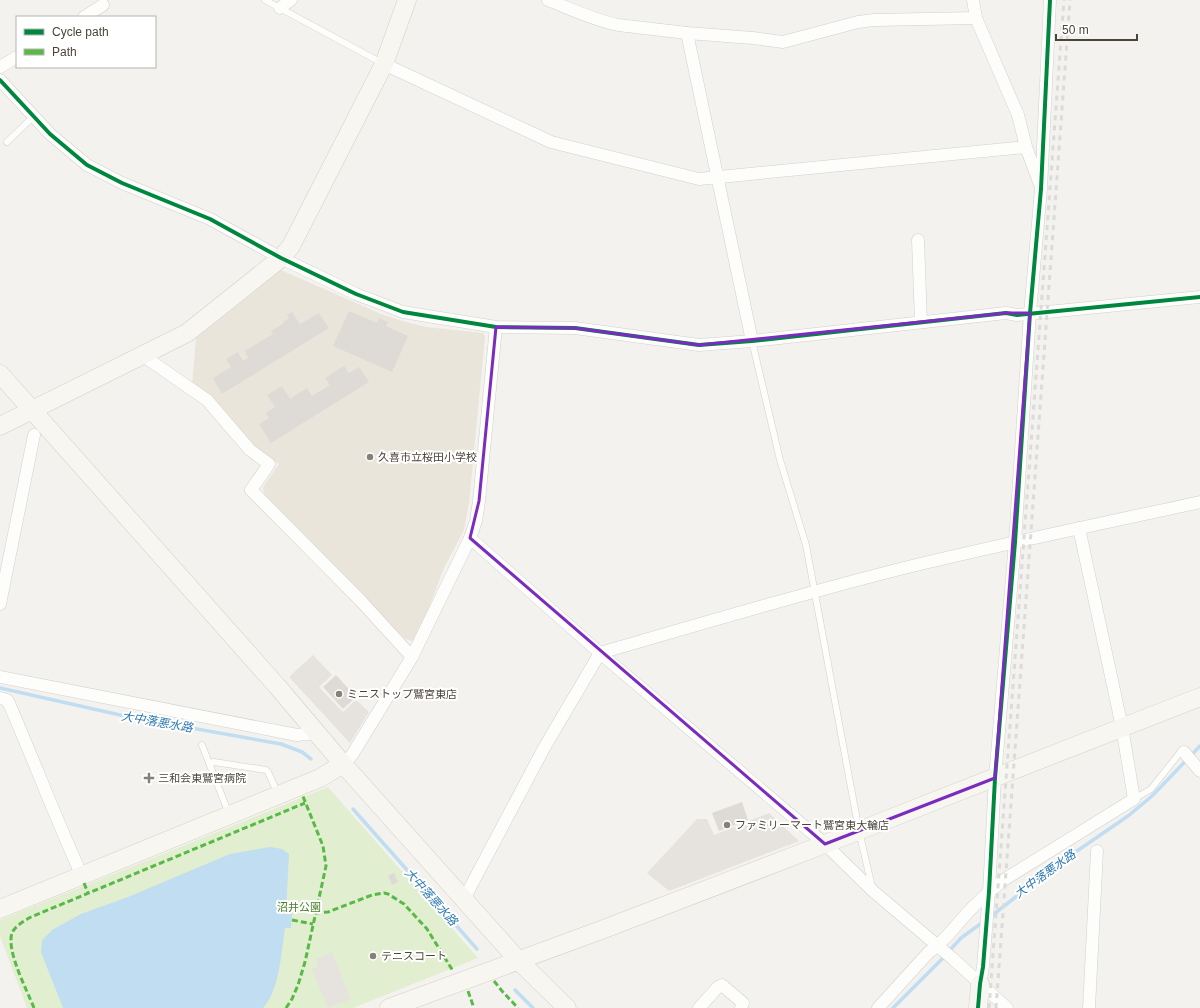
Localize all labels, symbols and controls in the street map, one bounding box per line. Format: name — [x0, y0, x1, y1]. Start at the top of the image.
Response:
legend — [16, 16, 156, 68]
scale bar — [1056, 16, 1137, 42]
text: 50 m — [1062, 23, 1089, 37]
text: Cycle path — [52, 25, 109, 39]
text: Path — [52, 45, 77, 59]
place label: 久喜市立桜田小学校 — [378, 451, 477, 463]
marker: 久喜市立桜田小学校 — [365, 452, 375, 462]
place label: ミニストップ鷲宮東店 — [347, 688, 457, 700]
marker: ミニストップ鷲宮東店 — [334, 689, 344, 699]
water label: 大中落悪水路 — [120, 709, 195, 735]
marker: 三和会東鷲宮病院 — [143, 772, 155, 784]
place label: 三和会東鷲宮病院 — [158, 772, 246, 784]
place label: ファミリーマート鷲宮東大輪店 — [735, 819, 889, 831]
marker: ファミリーマート鷲宮東大輪店 — [722, 820, 732, 830]
water label: 大中落悪水路 — [1012, 847, 1079, 901]
water label: 大中落悪水路 — [402, 866, 461, 929]
park label: 沼井公園 — [277, 901, 321, 913]
place label: テニスコート — [381, 950, 447, 962]
marker: テニスコート — [368, 951, 378, 961]

